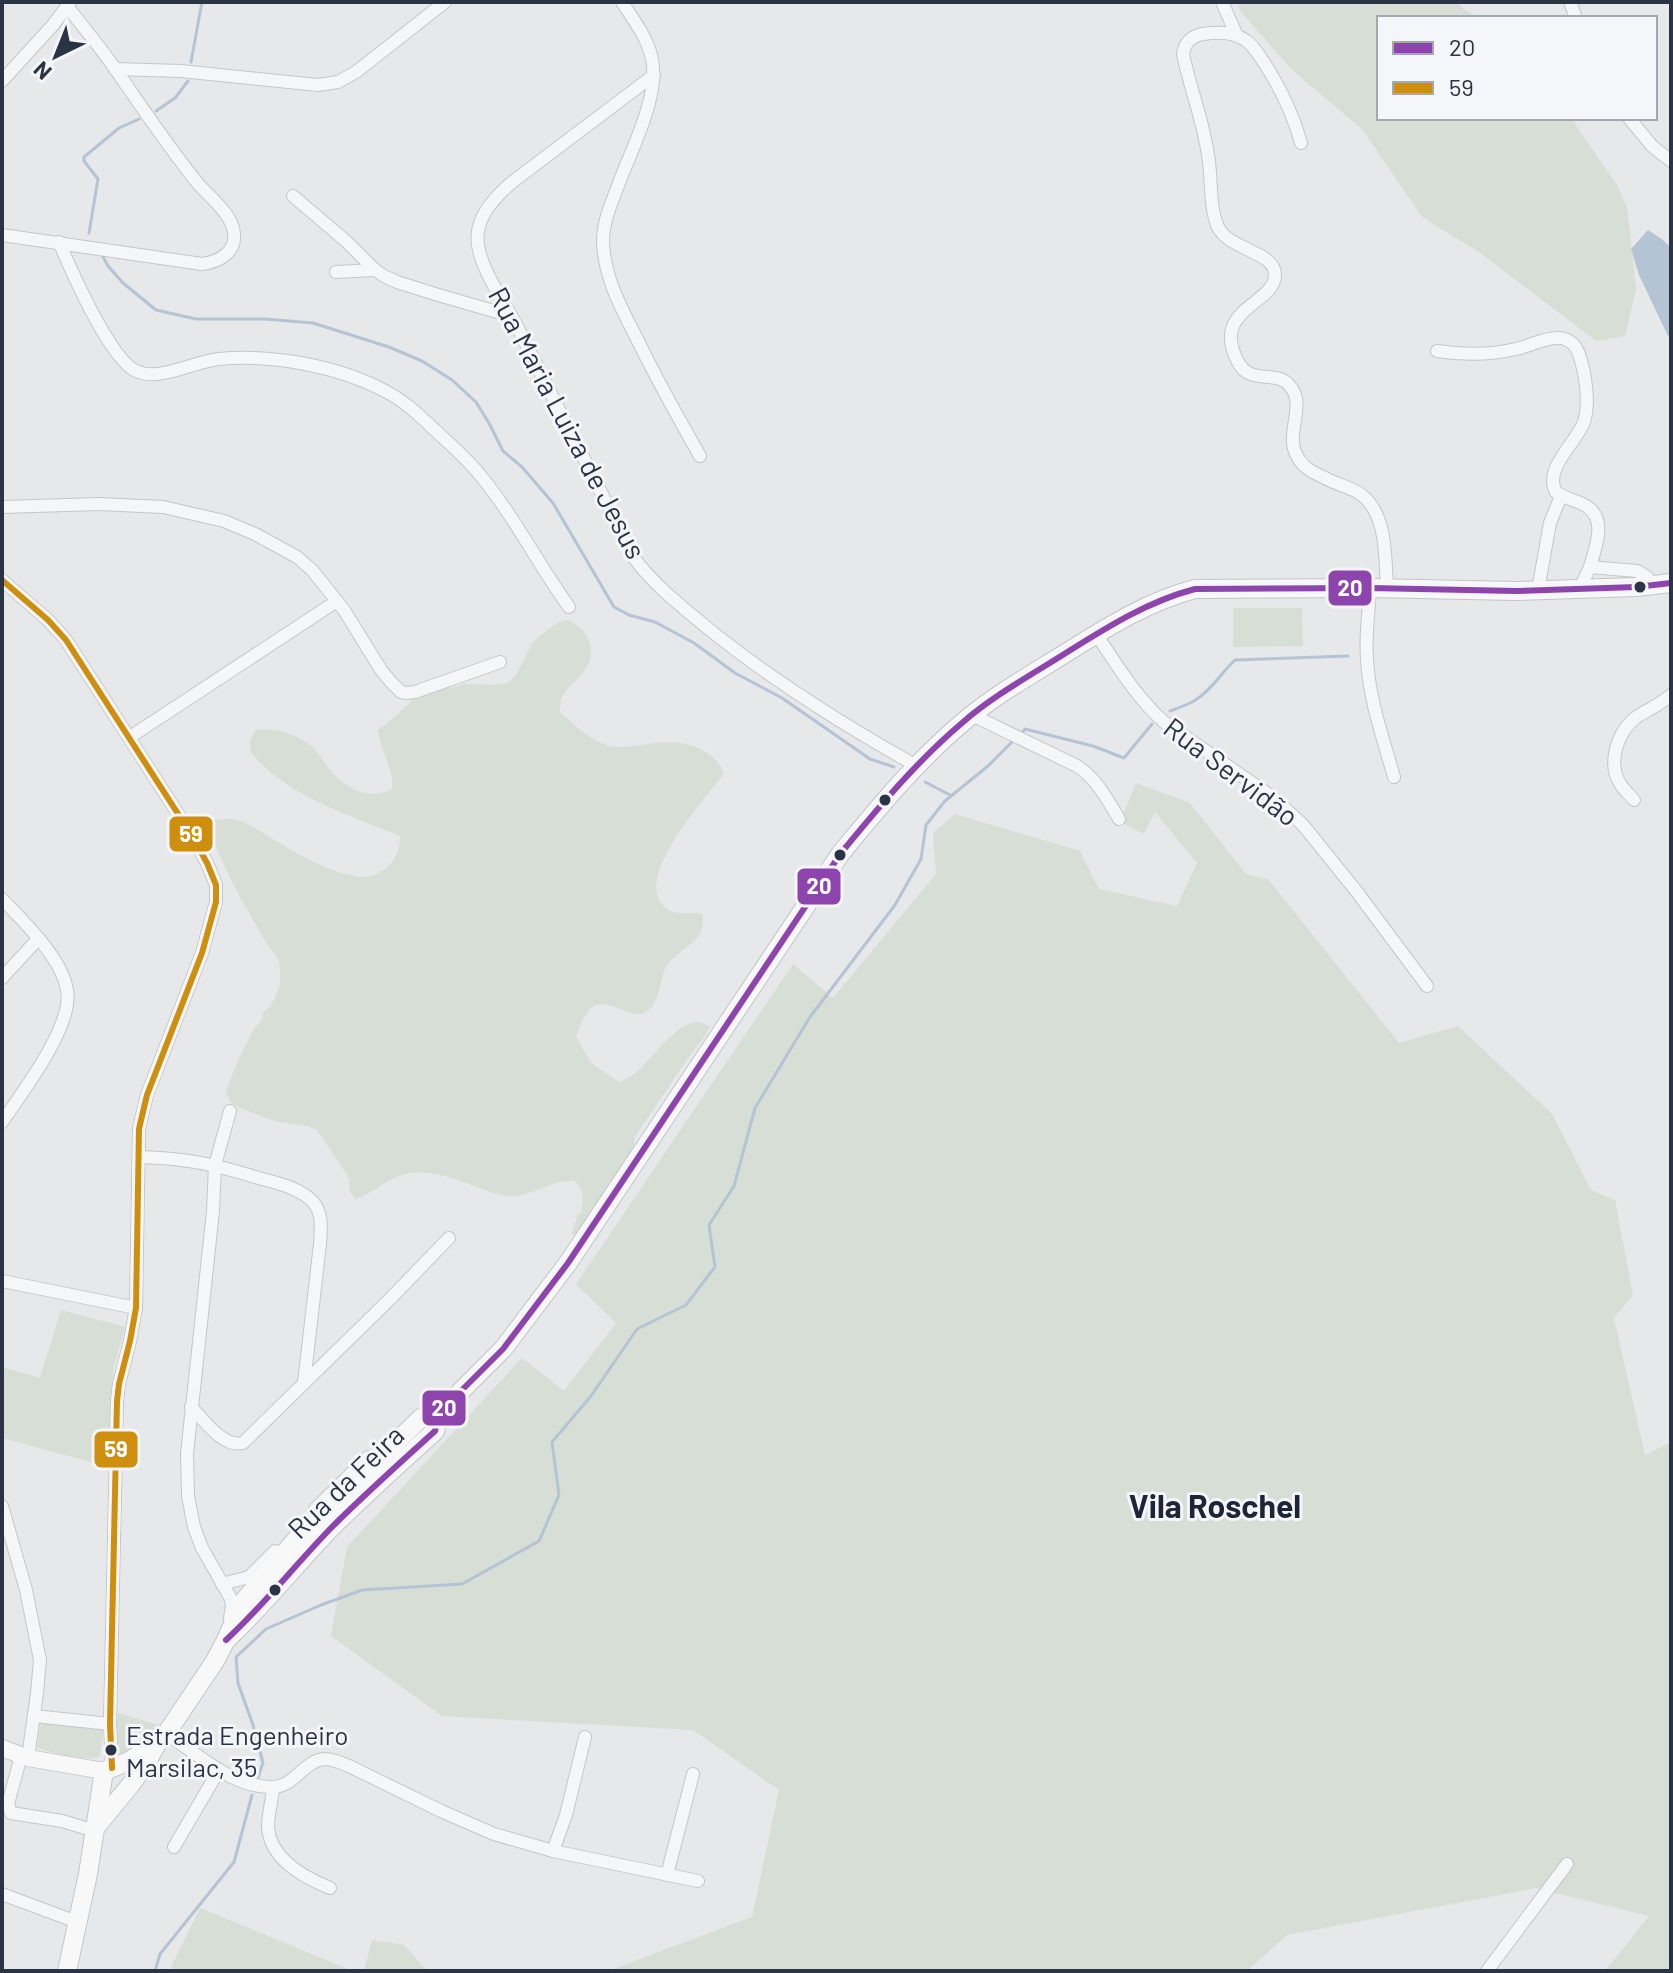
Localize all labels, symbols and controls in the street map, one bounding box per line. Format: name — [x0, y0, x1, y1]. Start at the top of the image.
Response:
north arrow — [16, 16, 96, 96]
legend — [1377, 16, 1657, 120]
text: 20 — [1449, 32, 1475, 61]
text: N — [27, 57, 56, 86]
text: 59 — [1449, 72, 1474, 101]
street label: Rua Maria Luiza de Jesus — [482, 281, 654, 564]
line badge: 20 — [1327, 569, 1373, 607]
text: 20 — [1338, 574, 1362, 600]
unlabelled marker — [1632, 579, 1648, 595]
street label: Rua Servidão — [1158, 710, 1305, 833]
unlabelled marker — [877, 792, 893, 808]
line badge: 59 — [168, 815, 214, 853]
text: 59 — [179, 820, 203, 846]
unlabelled marker — [832, 847, 848, 863]
line badge: 20 — [796, 867, 842, 906]
text: 20 — [807, 872, 831, 898]
line badge: 20 — [421, 1389, 467, 1427]
text: 20 — [432, 1394, 456, 1420]
street label: Rua da Feira — [280, 1417, 411, 1545]
line badge: 59 — [93, 1430, 139, 1469]
text: 59 — [104, 1435, 128, 1461]
district label: Vila Roschel — [1129, 1486, 1301, 1524]
unlabelled marker — [267, 1582, 283, 1598]
place label: Estrada Engenheiro Marsilac, 35 — [126, 1719, 348, 1782]
marker: Estrada Engenheiro Marsilac, 35 — [103, 1742, 119, 1758]

